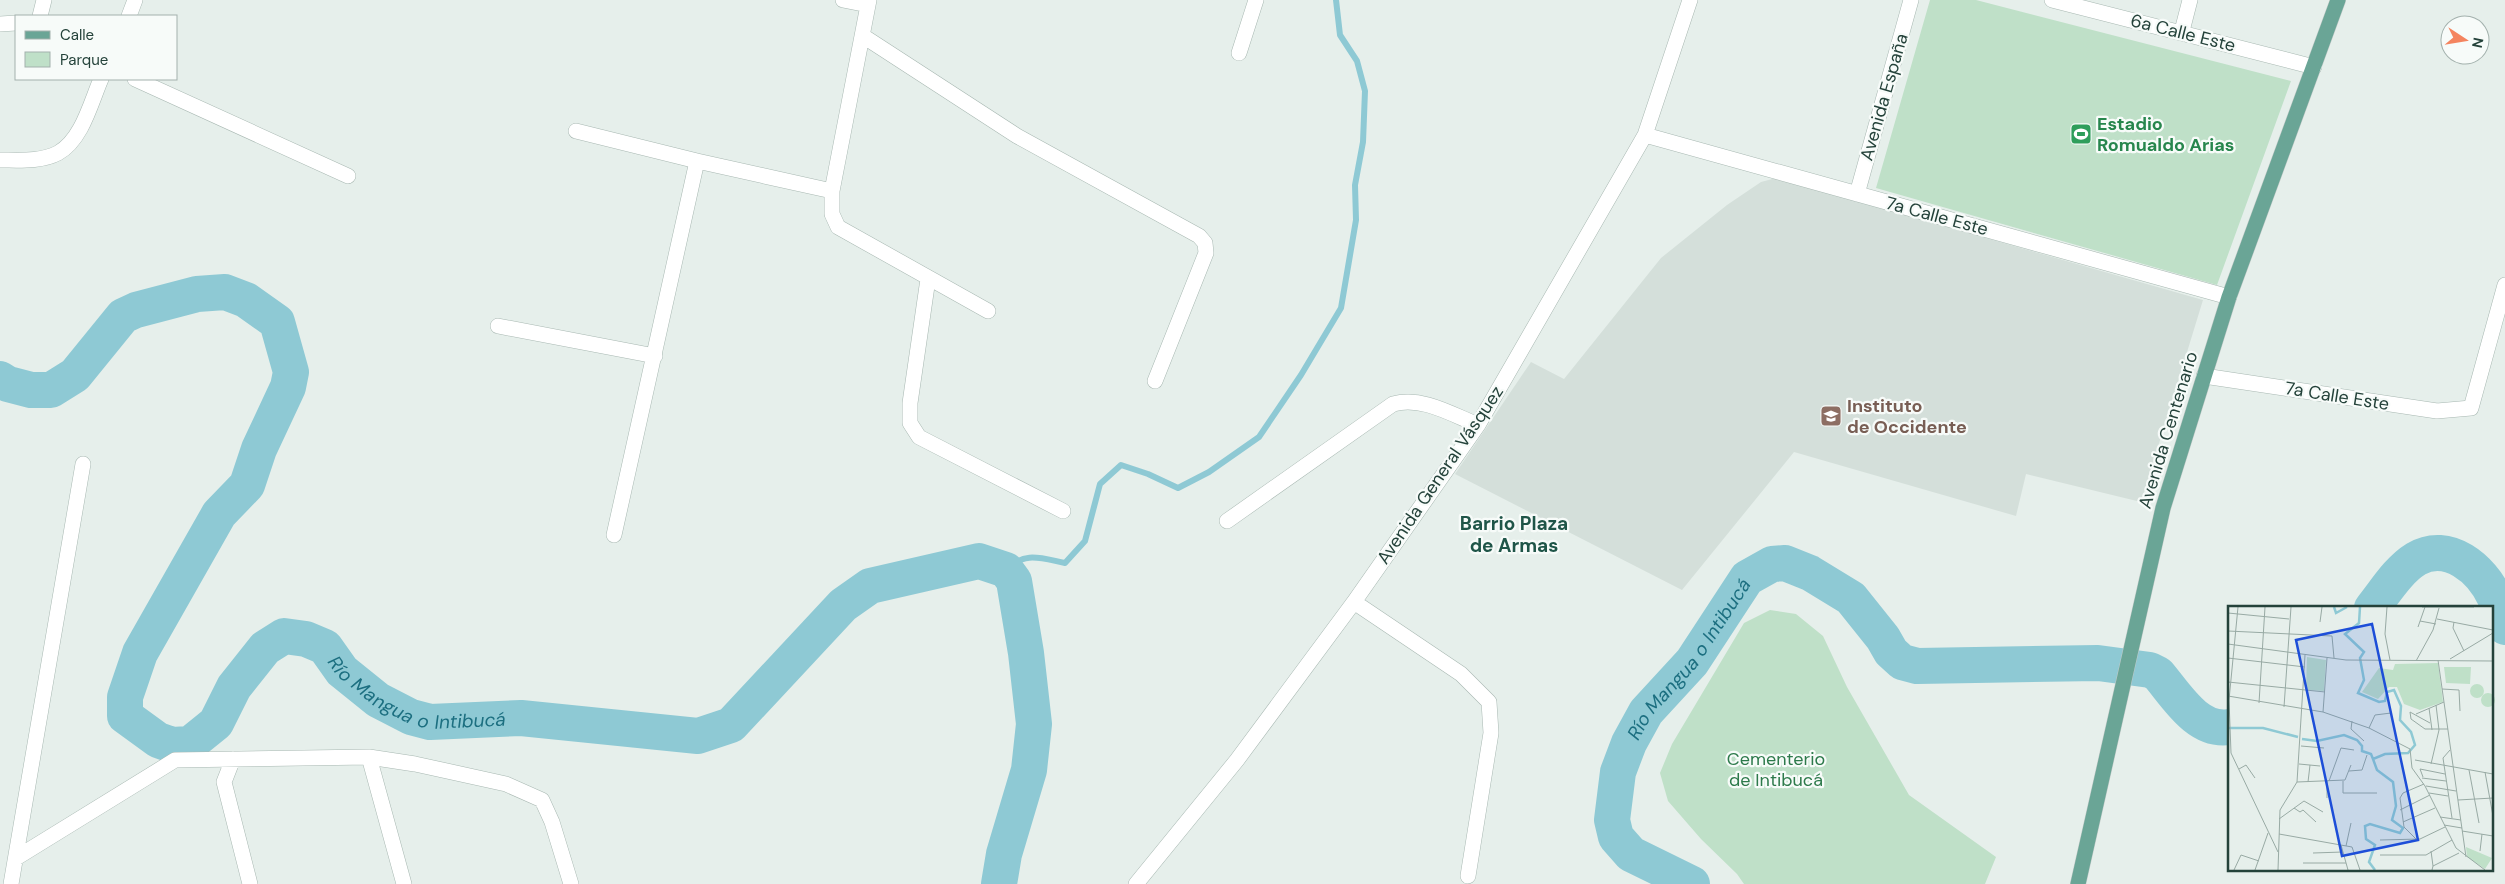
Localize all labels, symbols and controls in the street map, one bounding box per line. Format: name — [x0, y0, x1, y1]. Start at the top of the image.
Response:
street label: 6a Calle Este — [2128, 8, 2238, 58]
legend — [15, 15, 178, 80]
north arrow — [2440, 15, 2490, 65]
text: Calle — [60, 25, 94, 45]
street label: Avenida España — [1854, 31, 1914, 163]
text: N — [2468, 36, 2488, 50]
text: Parque — [60, 50, 108, 70]
place label: Estadio Romualdo Arias — [2097, 112, 2234, 157]
sports icon: Estadio Romualdo Arias — [2069, 122, 2093, 146]
street label: 7a Calle Este — [1883, 191, 1991, 241]
street label: Avenida Centenario — [2133, 349, 2203, 511]
street label: 7a Calle Este — [2283, 376, 2391, 416]
street label: Avenida General Vásquez — [1371, 381, 1509, 569]
place label: Instituto de Occidente — [1847, 394, 1967, 439]
school or university icon: Instituto de Occidente — [1819, 404, 1843, 428]
district label: Barrio Plaza de Armas — [1460, 511, 1568, 558]
water label: Río Mangua o Intibucá — [1621, 573, 1756, 744]
inset map — [2228, 606, 2492, 872]
water label: Río Mangua o Intibucá — [322, 651, 506, 735]
park label: Cementerio de Intibucá — [1727, 747, 1825, 792]

